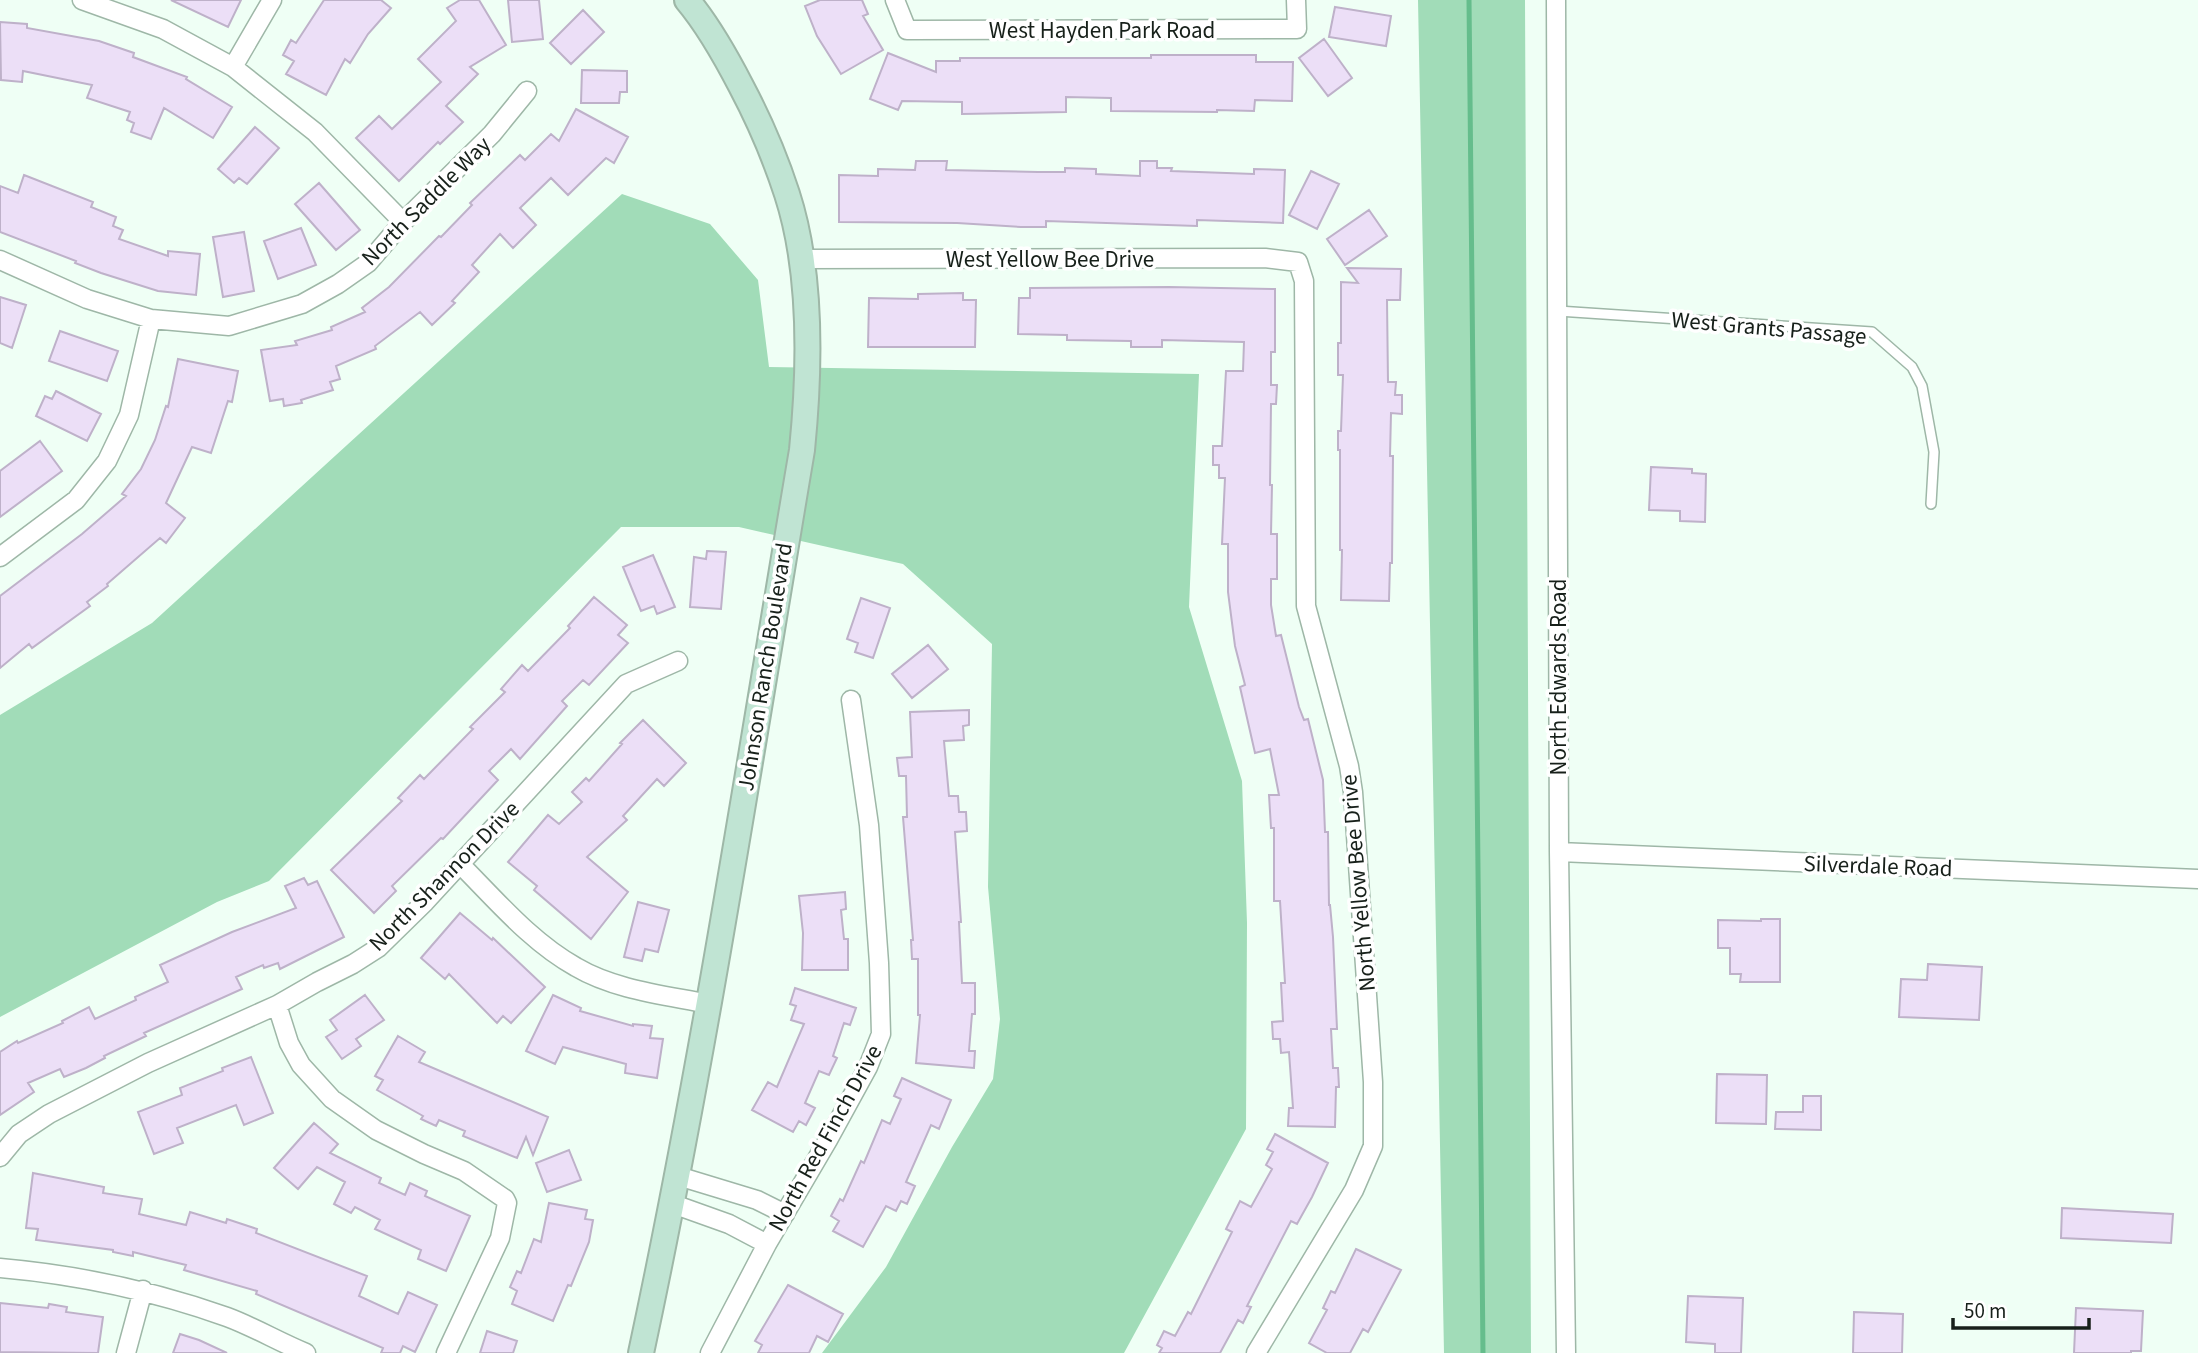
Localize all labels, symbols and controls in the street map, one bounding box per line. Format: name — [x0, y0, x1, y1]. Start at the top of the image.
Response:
street label: West Hayden Park Road — [989, 14, 1215, 47]
street label: North Saddle Way — [354, 129, 498, 273]
street label: West Yellow Bee Drive — [946, 243, 1154, 276]
street label: West Grants Passage — [1670, 303, 1868, 353]
street label: Johnson Ranch Boulevard — [729, 541, 801, 793]
street label: North Edwards Road — [1542, 579, 1575, 775]
street label: North Yellow Bee Drive — [1332, 773, 1384, 993]
street label: North Shannon Drive — [361, 793, 527, 959]
street label: Silverdale Road — [1803, 847, 1953, 885]
street label: North Red Finch Drive — [760, 1039, 890, 1237]
scale bar — [1953, 1286, 2090, 1330]
text: 50 m — [1964, 1296, 2006, 1326]

